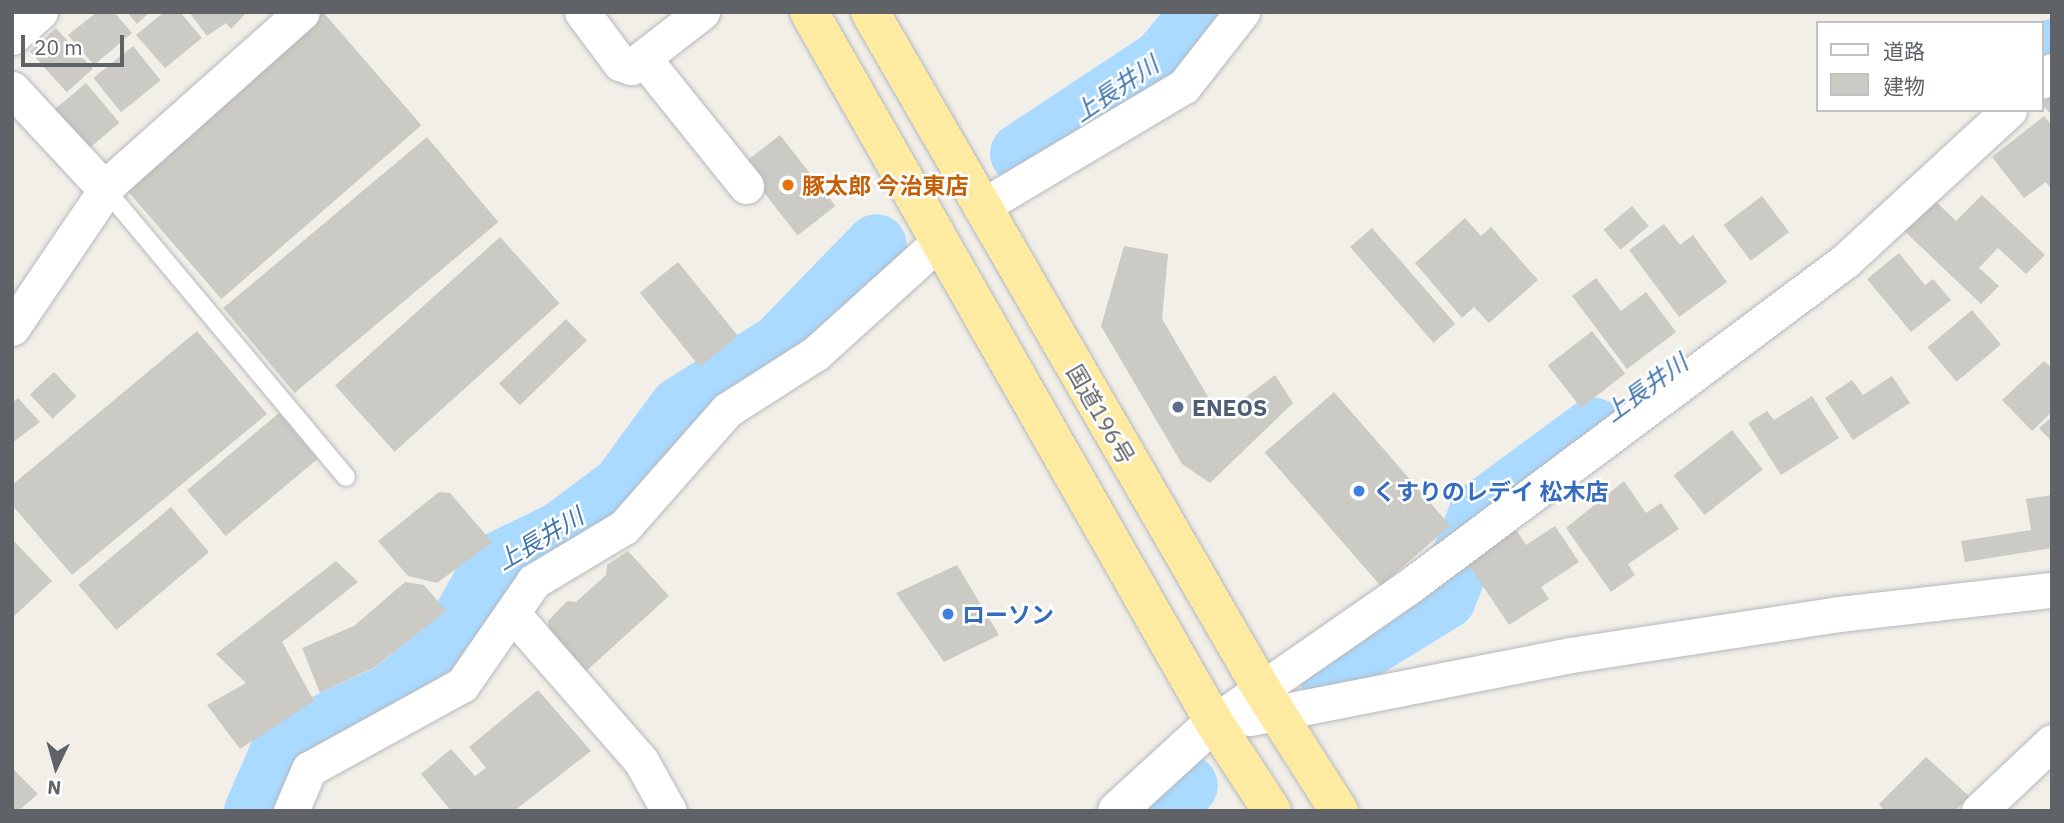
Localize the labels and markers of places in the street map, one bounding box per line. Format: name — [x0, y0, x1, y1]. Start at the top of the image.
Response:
place label: 豚太郎 今治東店 — [802, 171, 968, 199]
marker: 豚太郎 今治東店 — [780, 177, 796, 193]
place label: ENEOS — [1192, 393, 1267, 421]
marker: ENEOS — [1170, 399, 1186, 415]
place label: くすりのレデイ 松木店 — [1373, 477, 1608, 505]
marker: くすりのレデイ 松木店 — [1351, 483, 1367, 499]
place label: ローソン — [962, 600, 1054, 628]
marker: ローソン — [940, 606, 956, 622]

